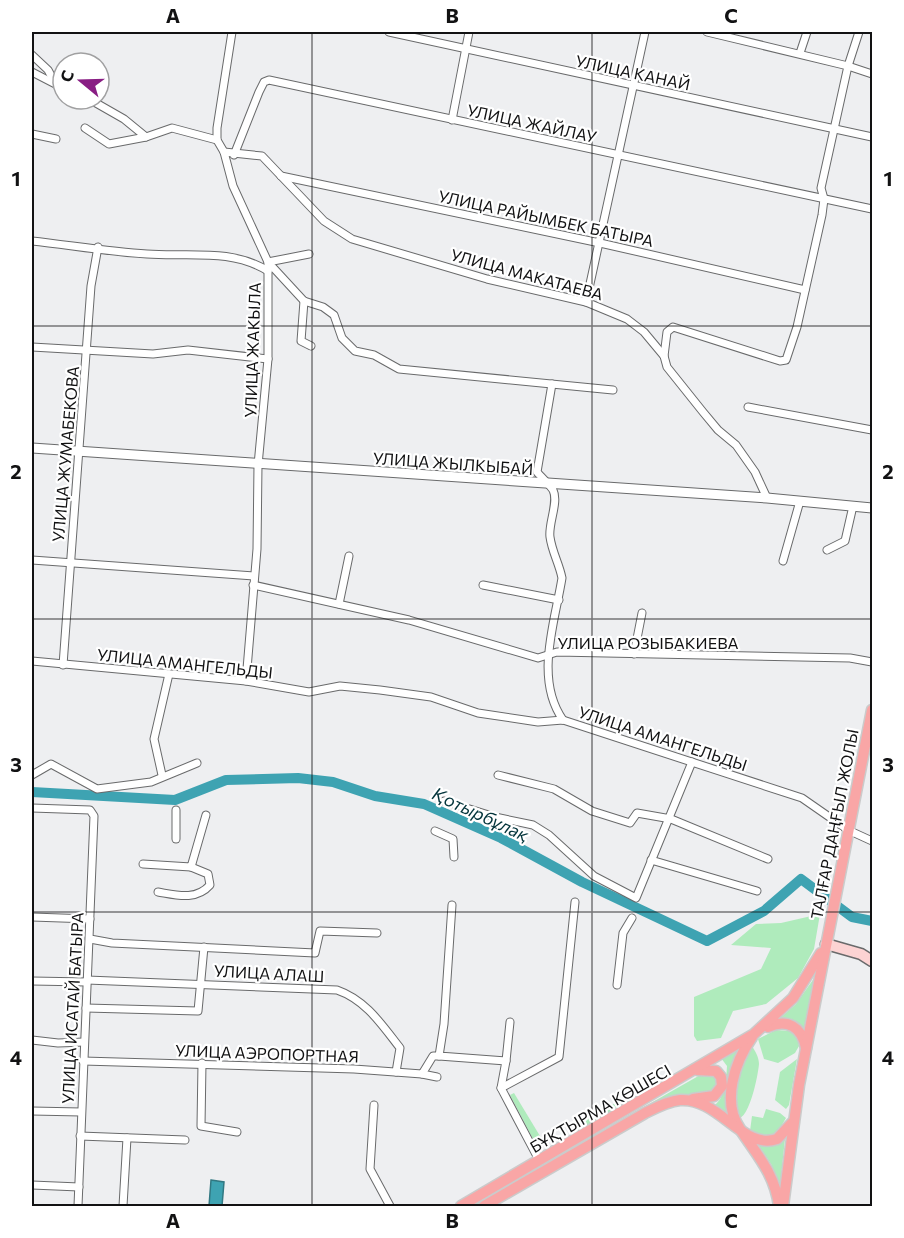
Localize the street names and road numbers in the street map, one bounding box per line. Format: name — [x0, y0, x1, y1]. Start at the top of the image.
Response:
street label: УЛИЦА КАНАЙ — [574, 51, 692, 93]
street label: УЛИЦА ЖАЙЛАУ — [465, 100, 599, 146]
street label: УЛИЦА РАЙЫМБЕК БАТЫРА — [437, 186, 655, 250]
street label: УЛИЦА МАКАТАЕВА — [449, 244, 605, 304]
street label: УЛИЦА ЖАКЫЛА — [240, 282, 264, 418]
street label: УЛИЦА ЖУМАБЕКОВА — [48, 365, 82, 543]
street label: УЛИЦА ЖЫЛКЫБАЙ — [372, 448, 534, 478]
street label: УЛИЦА РОЗЫБАКИЕВА — [558, 633, 738, 652]
street label: УЛИЦА АМАНГЕЛЬДЫ — [96, 644, 274, 682]
street label: УЛИЦА АМАНГЕЛЬДЫ — [576, 702, 750, 774]
street label: ТАЛҒАР ДАҢҒЫЛ ЖОЛЫ — [806, 727, 862, 921]
street label: УЛИЦА ИСАТАЙ БАТЫРА — [57, 912, 87, 1104]
street label: УЛИЦА АЛАШ — [213, 961, 325, 985]
street label: УЛИЦА АЭРОПОРТНАЯ — [175, 1040, 359, 1066]
street label: БҰҚТЫРМА КӨШЕСІ — [526, 1060, 674, 1156]

